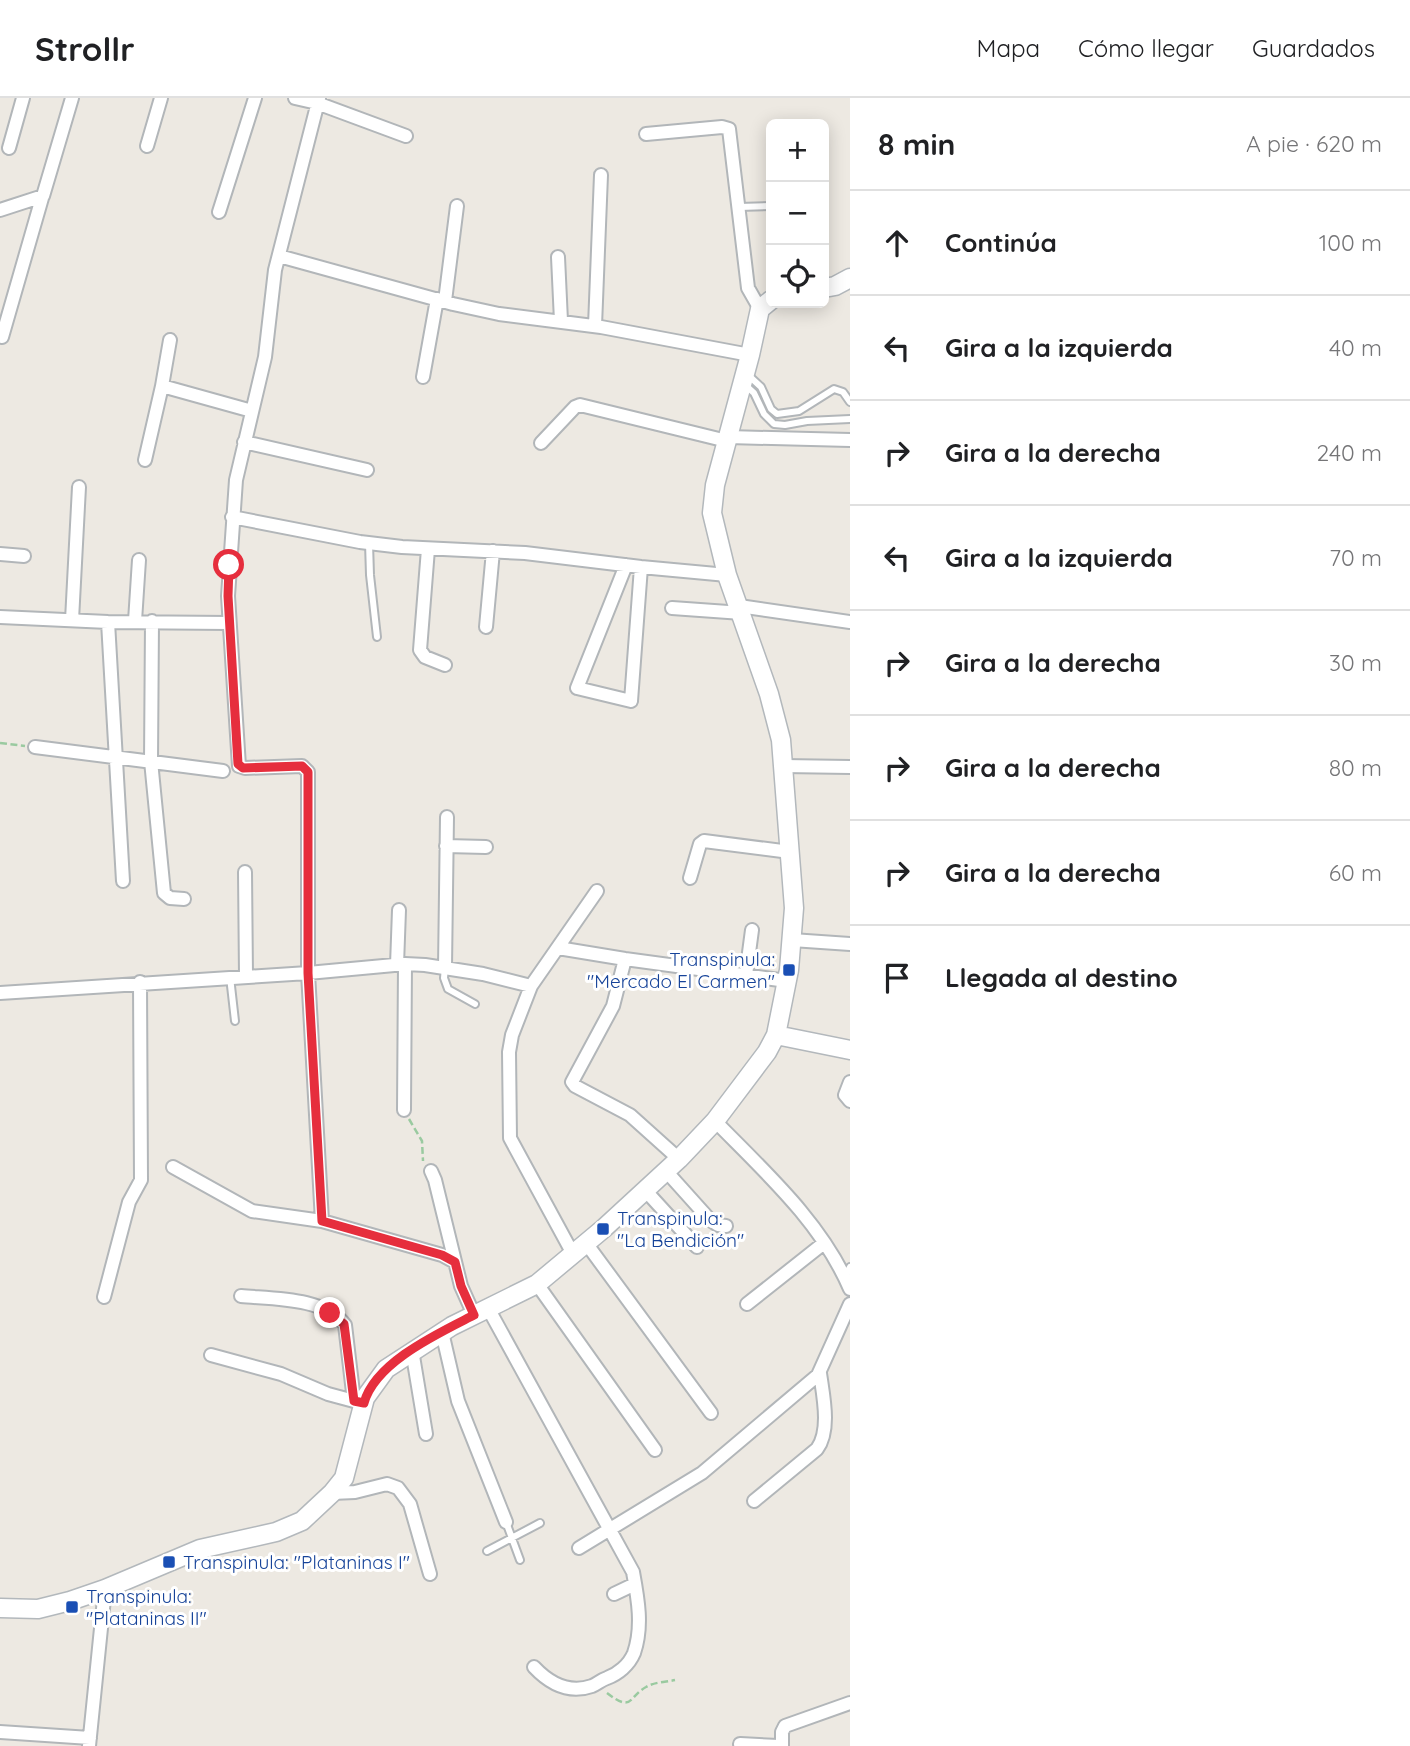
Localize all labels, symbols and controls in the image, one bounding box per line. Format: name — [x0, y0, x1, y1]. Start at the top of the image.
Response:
text: Strollr — [35, 28, 135, 69]
text: Mapa — [977, 33, 1040, 63]
text: Cómo llegar — [1078, 33, 1214, 63]
text: Guardados — [1252, 33, 1375, 63]
map controls — [766, 119, 829, 308]
button: + — [766, 119, 829, 182]
text: 8 min — [878, 125, 955, 163]
text: A pie · 620 m — [1246, 129, 1382, 158]
button: − — [766, 182, 829, 245]
icon: ahead — [878, 224, 916, 262]
text: Continúa — [945, 226, 1057, 259]
text: 100 m — [1319, 228, 1382, 257]
button: locate — [766, 245, 829, 308]
icon: left — [878, 329, 916, 367]
text: Gira a la izquierda — [945, 331, 1173, 364]
text: 40 m — [1329, 333, 1382, 362]
icon: right — [878, 434, 916, 472]
text: Gira a la derecha — [945, 436, 1161, 469]
text: 240 m — [1317, 438, 1382, 467]
icon: left — [878, 539, 916, 577]
text: Gira a la izquierda — [945, 541, 1173, 574]
text: 70 m — [1329, 543, 1382, 572]
route start — [213, 549, 244, 580]
icon: right — [878, 644, 916, 682]
text: Gira a la derecha — [945, 646, 1161, 679]
text: 30 m — [1329, 648, 1382, 677]
icon: right — [878, 749, 916, 787]
text: Gira a la derecha — [945, 751, 1161, 784]
text: 80 m — [1329, 753, 1382, 782]
icon: right — [878, 854, 916, 892]
text: Gira a la derecha — [945, 856, 1161, 889]
text: 60 m — [1329, 858, 1382, 887]
place label: Transpinula: "Mercado El Carmen" — [587, 947, 775, 993]
icon: arrive — [878, 959, 916, 997]
text: Llegada al destino — [945, 961, 1178, 994]
marker: Transpinula: "Mercado El Carmen" — [781, 962, 797, 978]
place label: Transpinula: "La Bendición" — [617, 1206, 744, 1252]
marker: Transpinula: "La Bendición" — [595, 1221, 611, 1237]
route end — [314, 1297, 345, 1328]
place label: Transpinula: "Plataninas I" — [183, 1550, 410, 1574]
marker: Transpinula: "Plataninas I" — [161, 1554, 177, 1570]
place label: Transpinula: "Plataninas II" — [86, 1584, 207, 1630]
marker: Transpinula: "Plataninas II" — [64, 1599, 80, 1615]

